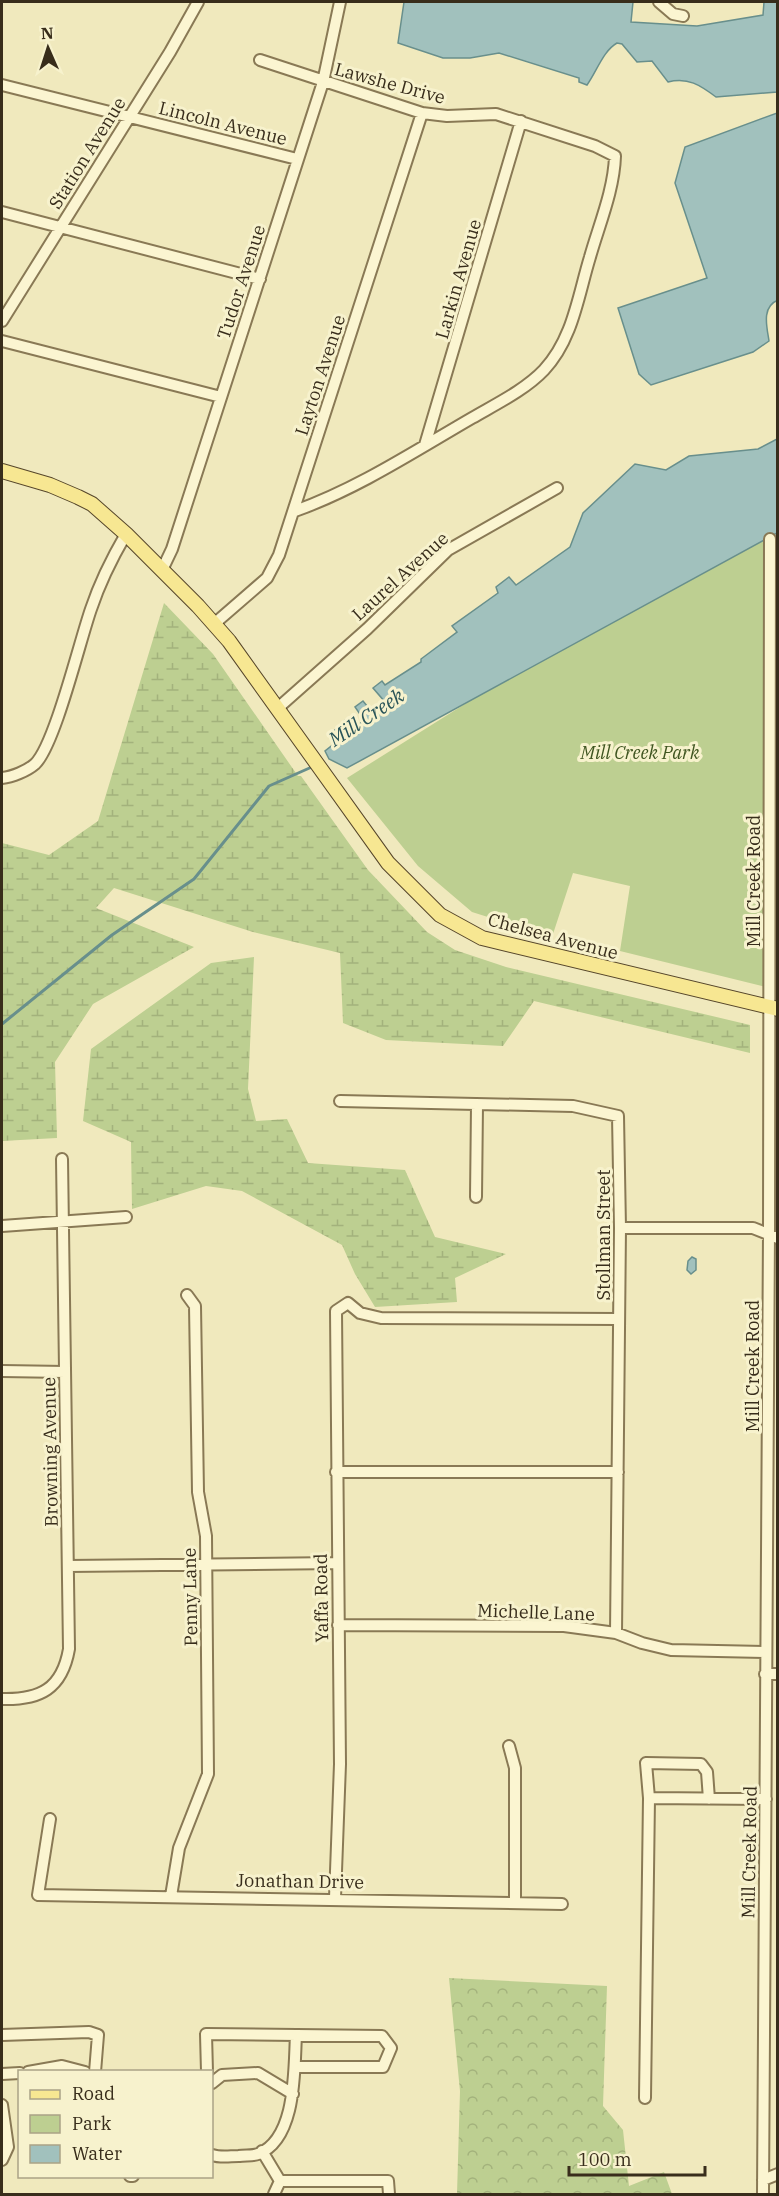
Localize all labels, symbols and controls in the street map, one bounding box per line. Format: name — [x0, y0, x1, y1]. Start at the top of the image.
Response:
north arrow — [18, 18, 78, 78]
text: N — [40, 23, 54, 43]
street label: Lawshe Drive — [332, 57, 448, 109]
street label: Station Avenue — [43, 93, 131, 213]
street label: Lincoln Avenue — [156, 96, 290, 150]
street label: Larkin Avenue — [430, 216, 486, 342]
street label: Tudor Avenue — [212, 222, 270, 342]
street label: Layton Avenue — [290, 312, 350, 438]
street label: Laurel Avenue — [347, 527, 453, 625]
water label: Mill Creek — [322, 682, 410, 753]
park label: Mill Creek Park — [580, 741, 700, 764]
street label: Mill Creek Road — [742, 815, 765, 947]
street label: Chelsea Avenue — [485, 908, 621, 964]
street label: Stollman Street — [592, 1169, 615, 1301]
street label: Mill Creek Road — [741, 1300, 764, 1432]
street label: Browning Avenue — [37, 1377, 63, 1527]
street label: Penny Lane — [178, 1547, 202, 1647]
street label: Yaffa Road — [309, 1553, 333, 1643]
street label: Michelle Lane — [477, 1598, 595, 1626]
street label: Mill Creek Road — [736, 1785, 762, 1919]
street label: Jonathan Drive — [236, 1868, 364, 1894]
legend — [18, 2070, 213, 2178]
text: Road — [72, 2082, 115, 2105]
text: Park — [72, 2112, 112, 2135]
scale bar — [569, 2139, 706, 2177]
text: Water — [72, 2142, 122, 2165]
text: 100 m — [578, 2148, 632, 2171]

